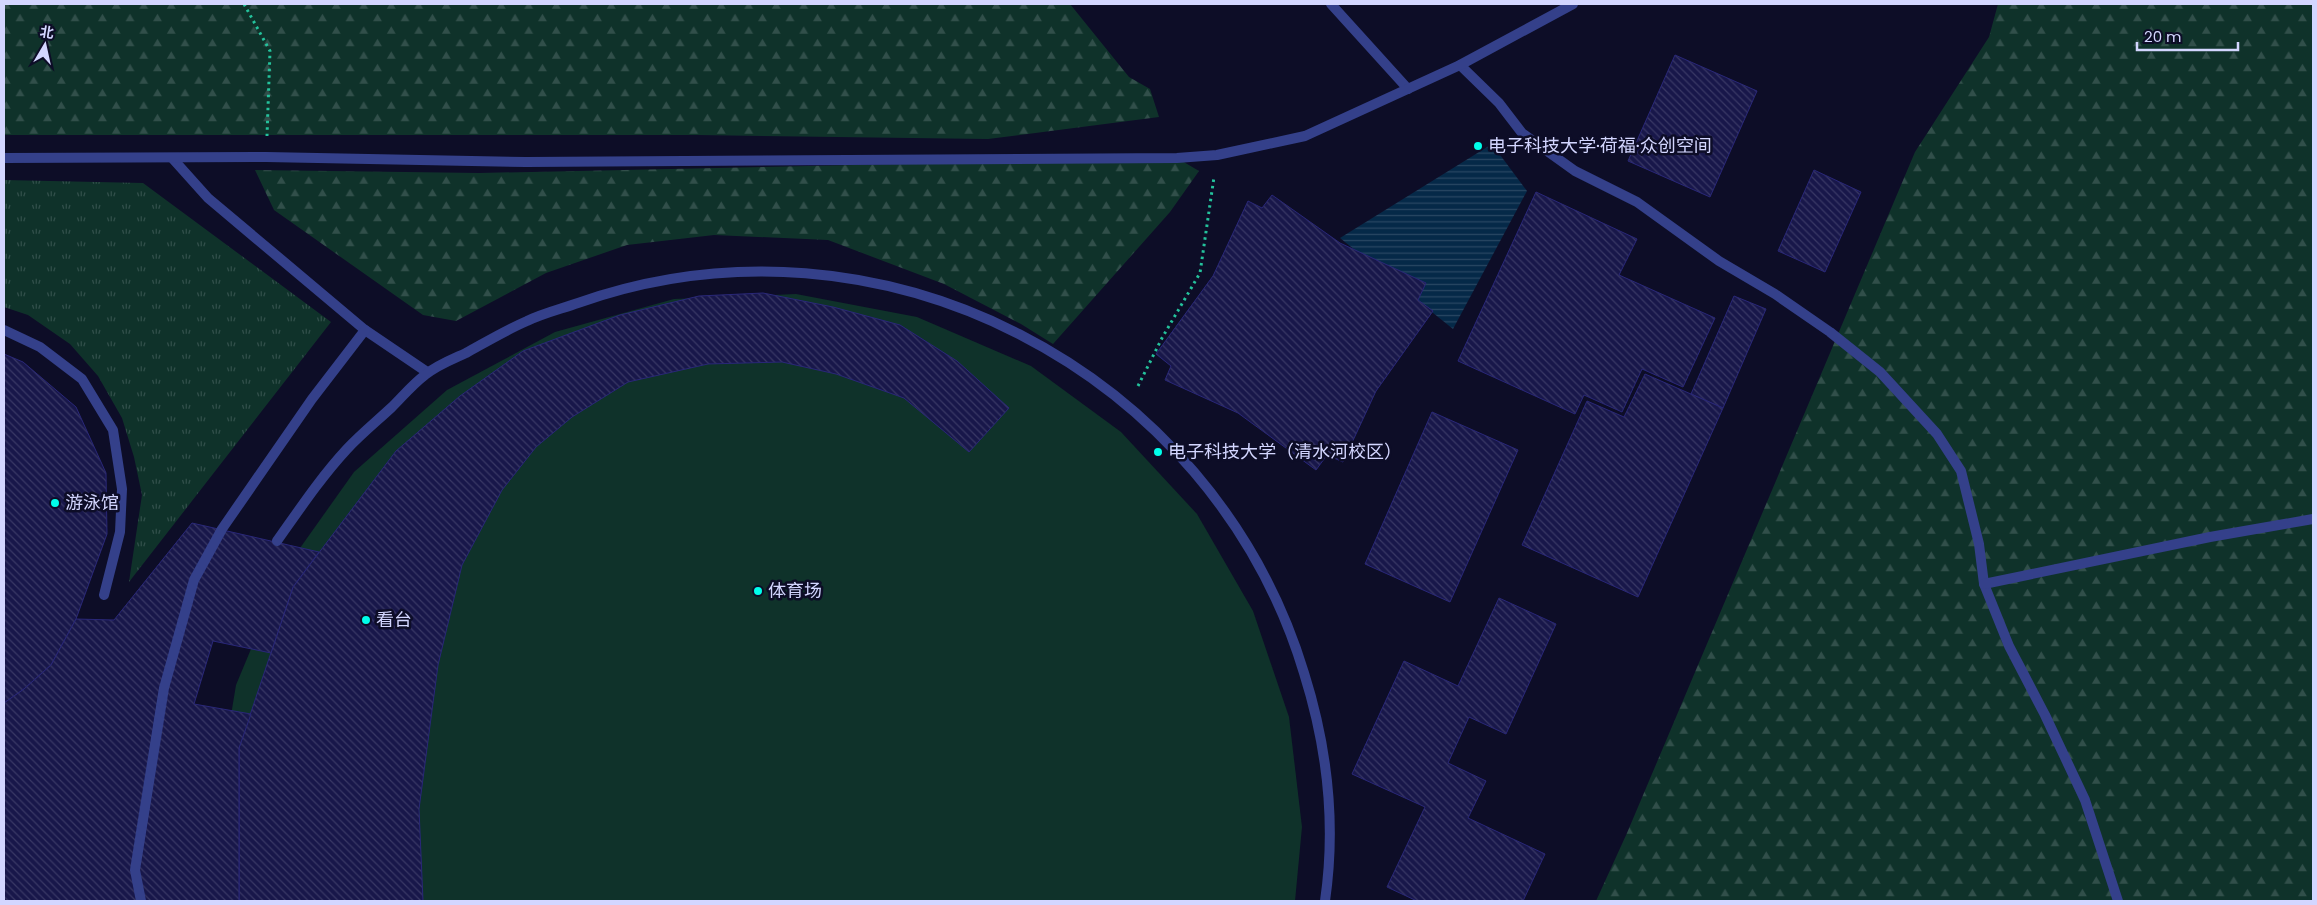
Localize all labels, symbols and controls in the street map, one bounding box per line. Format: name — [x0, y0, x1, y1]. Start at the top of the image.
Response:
north arrow — [20, 20, 70, 70]
scale bar — [2137, 20, 2238, 52]
text: 北 — [39, 21, 56, 43]
text: 20 m — [2144, 26, 2182, 47]
place label: 电子科技大学·荷福·众创空间 — [1488, 133, 1712, 158]
marker: 电子科技大学·荷福·众创空间 — [1472, 140, 1484, 152]
place label: 电子科技大学（清水河校区） — [1168, 439, 1402, 464]
marker: 电子科技大学（清水河校区） — [1152, 446, 1164, 458]
place label: 游泳馆 — [65, 490, 119, 515]
marker: 游泳馆 — [49, 497, 61, 509]
place label: 体育场 — [768, 578, 822, 603]
marker: 体育场 — [752, 585, 764, 597]
place label: 看台 — [376, 607, 412, 632]
marker: 看台 — [360, 614, 372, 626]

